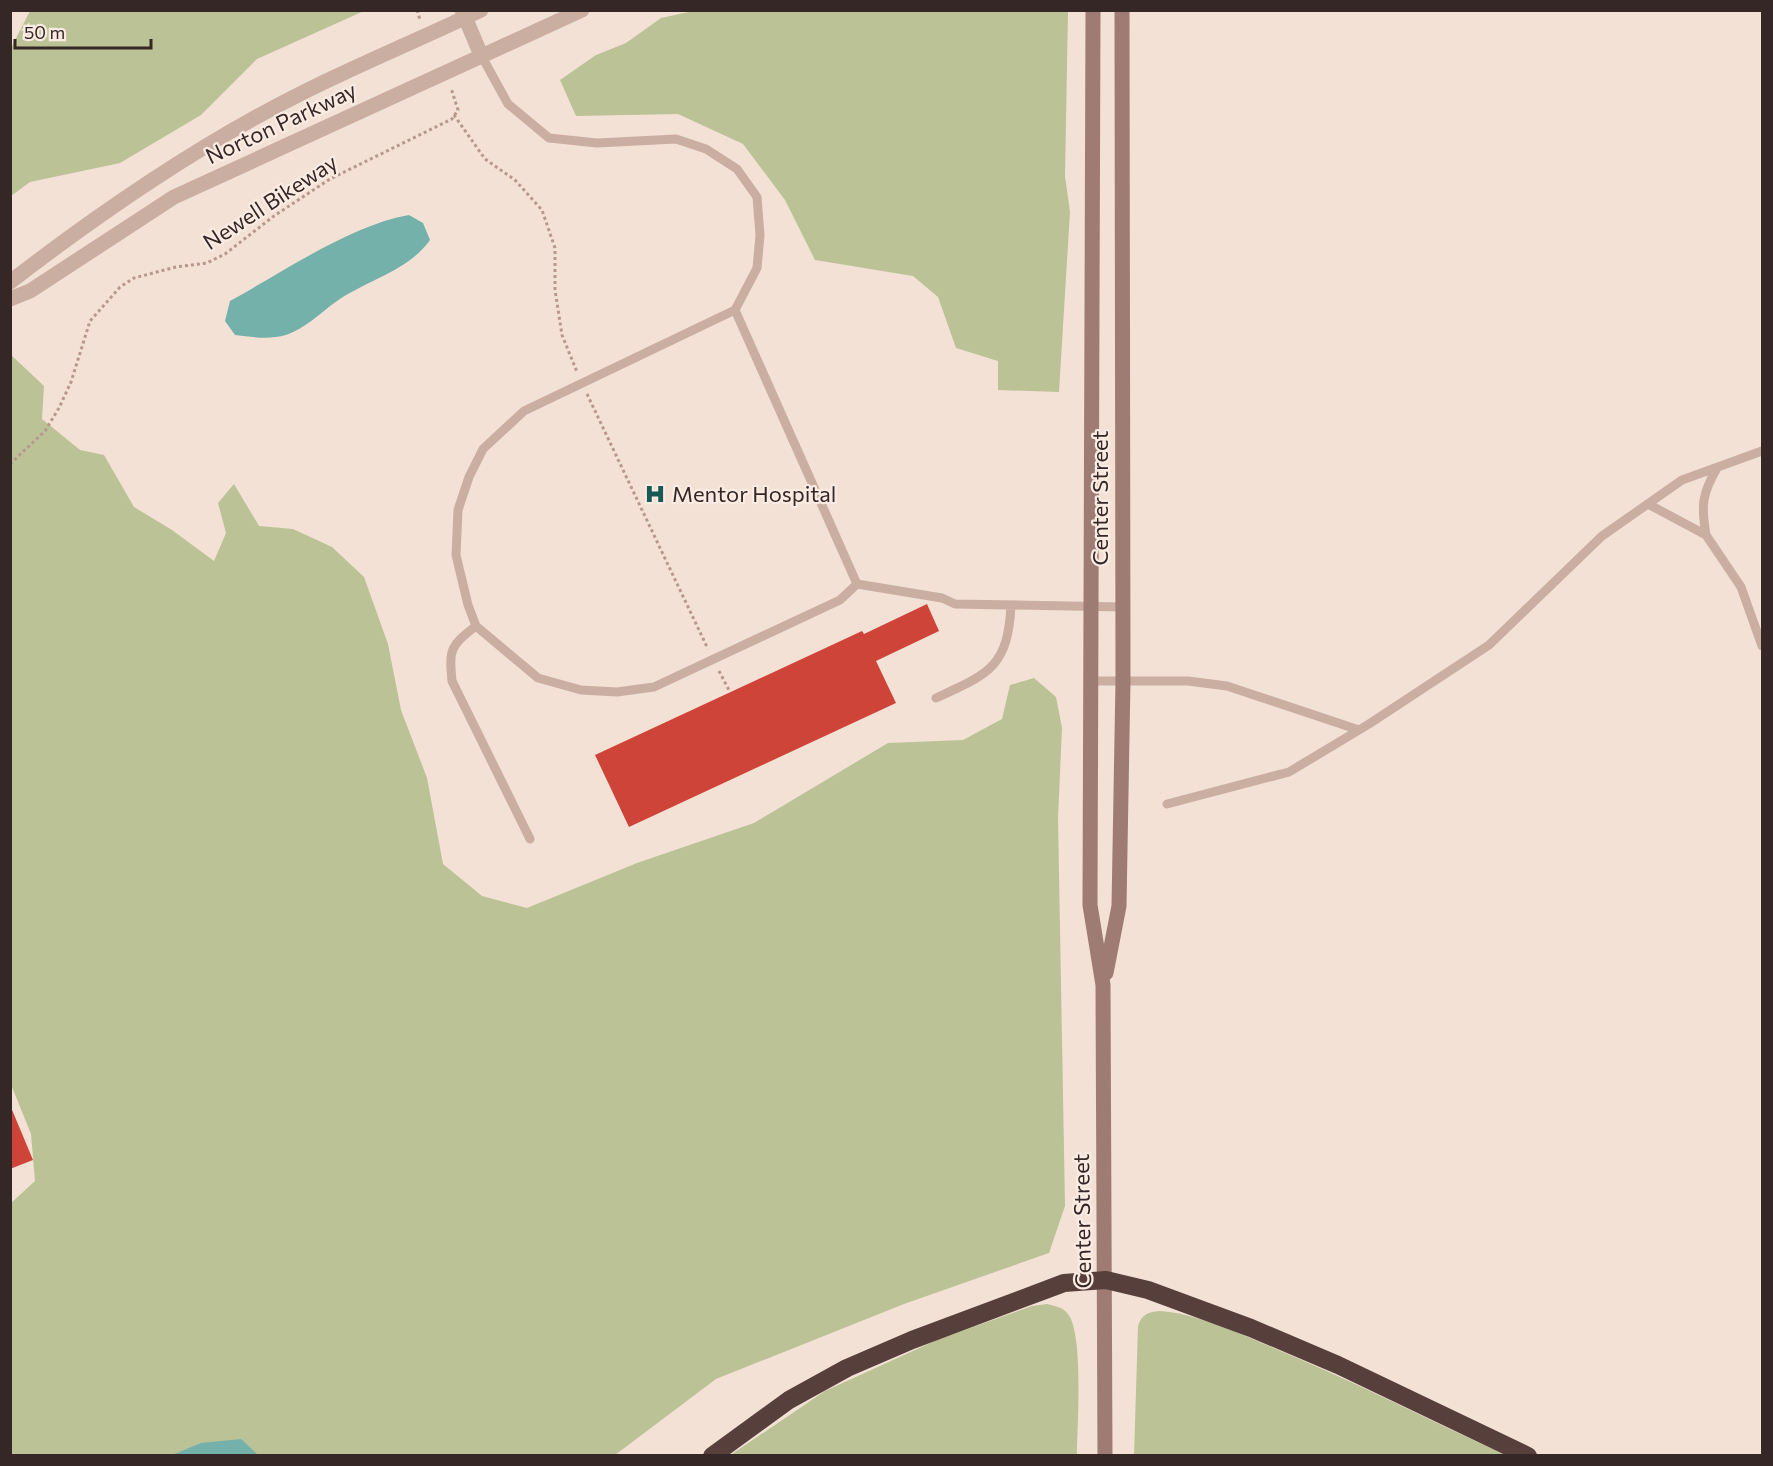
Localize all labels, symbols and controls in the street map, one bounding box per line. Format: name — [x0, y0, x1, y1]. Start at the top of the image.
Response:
scale bar — [15, 12, 152, 50]
text: 50 m — [24, 21, 65, 43]
street label: Norton Parkway — [201, 76, 361, 169]
street label: Newell Bikeway — [197, 148, 342, 255]
street label: Center Street — [1086, 431, 1113, 565]
place label: Mentor Hospital — [672, 480, 836, 507]
hospital icon: Mentor Hospital — [643, 482, 667, 506]
street label: Center Street — [1067, 1153, 1096, 1289]

